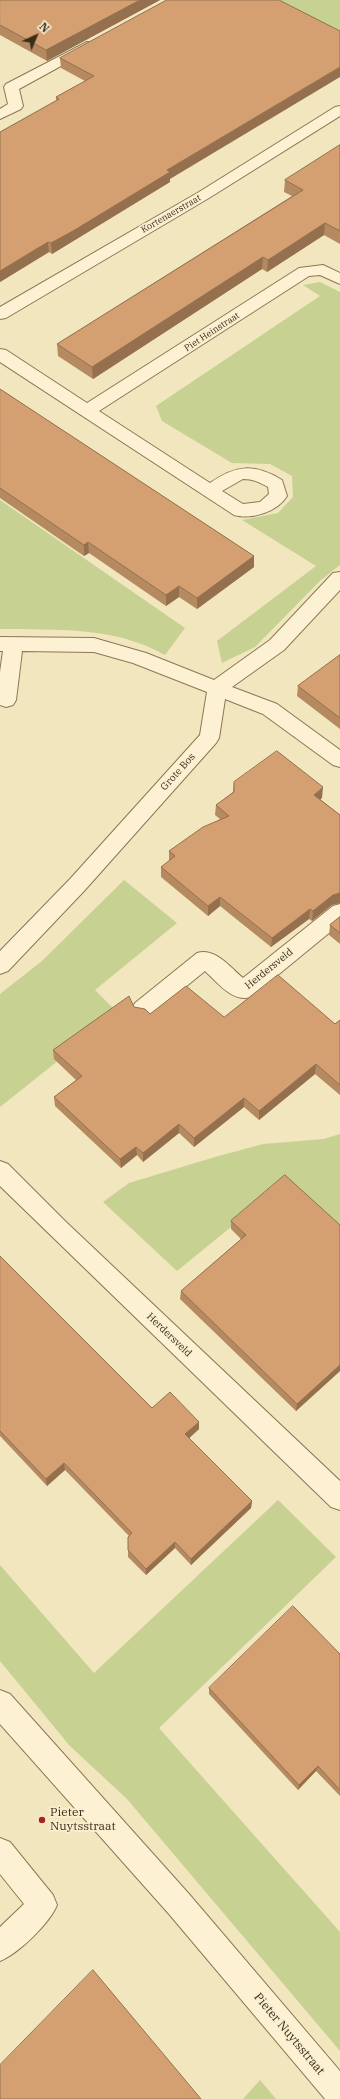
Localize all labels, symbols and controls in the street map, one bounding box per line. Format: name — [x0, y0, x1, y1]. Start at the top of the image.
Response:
north arrow — [16, 16, 56, 56]
text: N — [36, 19, 52, 35]
street label: Kortenaerstraat — [139, 193, 203, 235]
street label: Piet Heinstraat — [182, 310, 242, 354]
street label: Grote Bos — [158, 751, 198, 793]
street label: Herdersveld — [243, 946, 295, 992]
street label: Herdersveld — [144, 1311, 194, 1359]
place label: Pieter Nuytsstraat — [50, 1806, 116, 1834]
marker: Pieter Nuytsstraat — [37, 1815, 47, 1825]
street label: Pieter Nuytsstraat — [251, 1990, 327, 2078]

